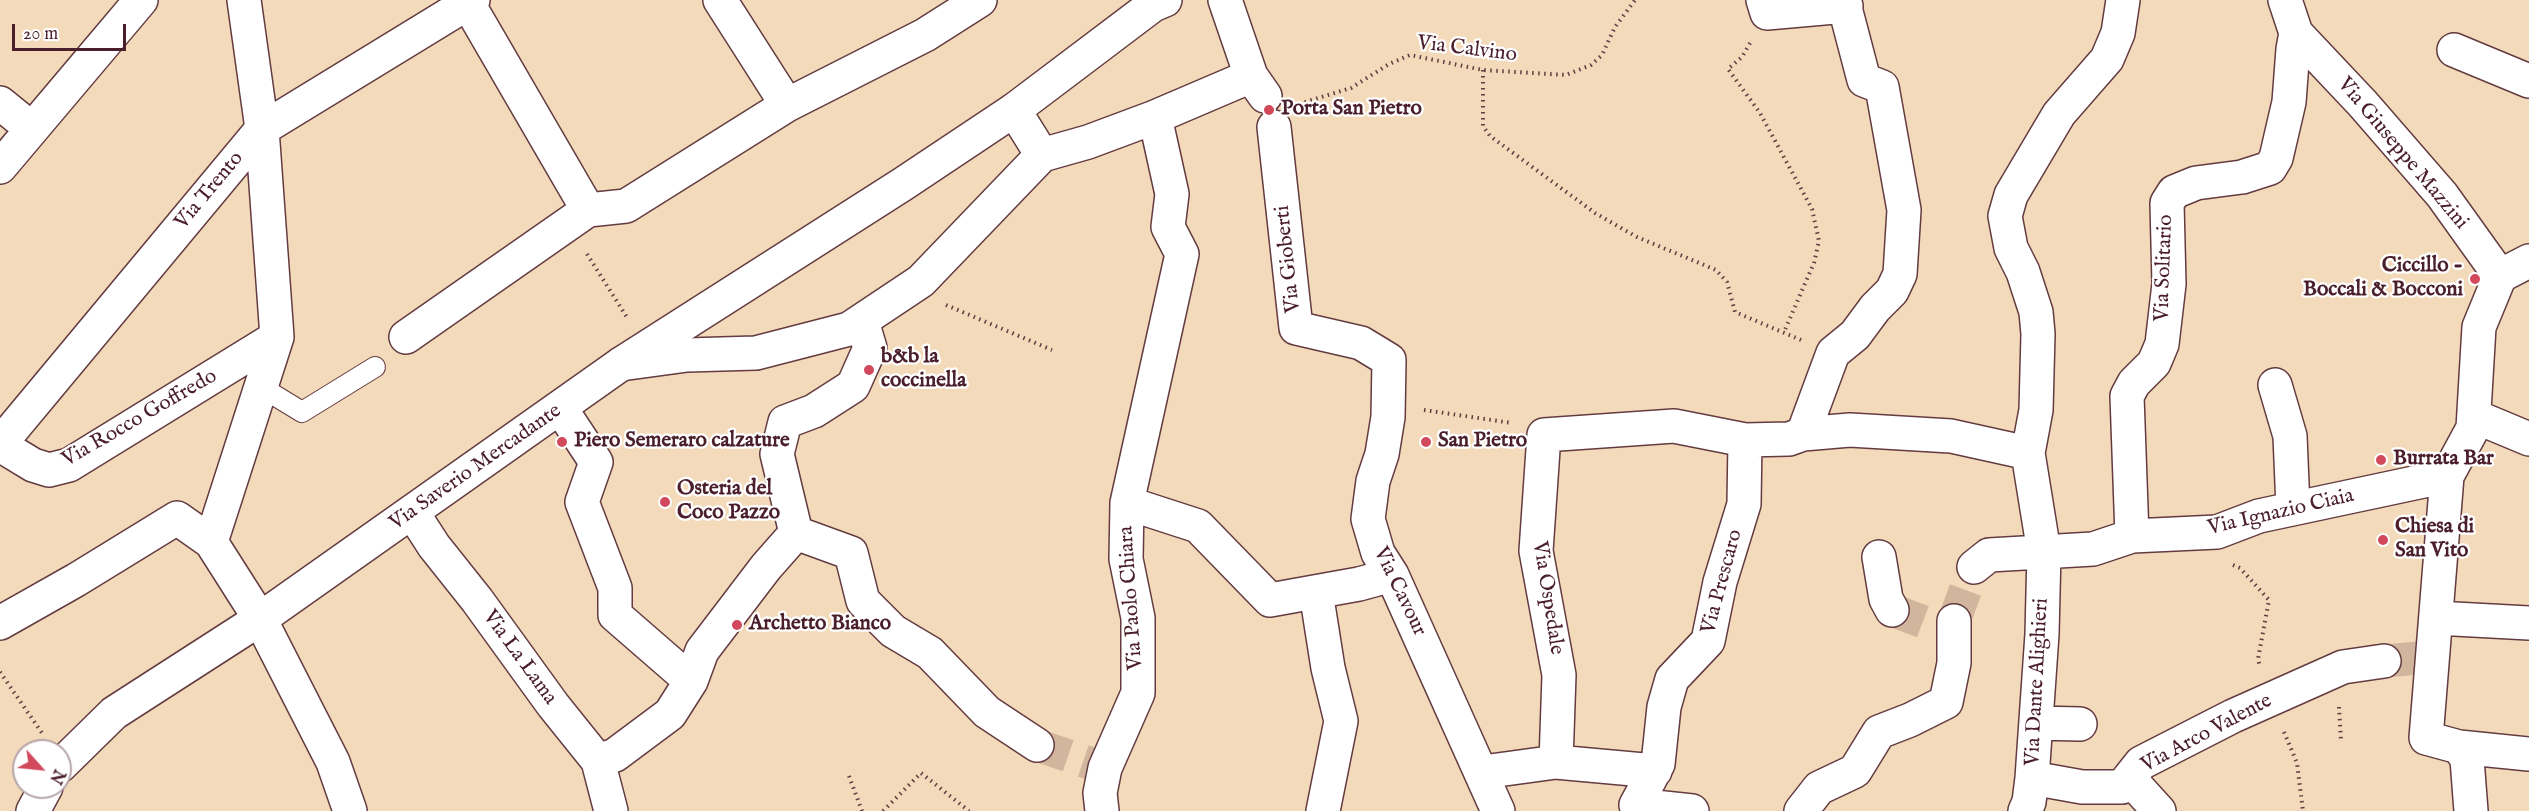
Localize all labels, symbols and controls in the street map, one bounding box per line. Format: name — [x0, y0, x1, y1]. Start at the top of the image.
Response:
scale bar — [15, 12, 129, 50]
text: 20 m — [23, 23, 58, 46]
street label: Via Calvino — [1416, 31, 1518, 69]
street label: Via Giuseppe Mazzini — [2331, 73, 2473, 235]
place label: Porta San Pietro — [1281, 97, 1422, 123]
marker: Porta San Pietro — [1262, 103, 1276, 117]
street label: Via Trento — [170, 147, 250, 235]
street label: Via Gioberti — [1271, 204, 1307, 314]
street label: Via Solitario — [2151, 214, 2179, 322]
place label: Ciccillo - Boccali & Bocconi — [2303, 254, 2463, 304]
marker: Ciccillo - Boccali & Bocconi — [2468, 272, 2482, 286]
place label: b&b la coccinella — [881, 345, 966, 395]
marker: b&b la coccinella — [862, 363, 876, 377]
street label: Via Rocco Goffredo — [58, 364, 222, 474]
street label: Via Saverio Mercadante — [385, 399, 567, 537]
place label: Piero Semeraro calzature — [574, 429, 790, 455]
place label: San Pietro — [1438, 429, 1527, 455]
marker: Piero Semeraro calzature — [555, 435, 569, 449]
marker: San Pietro — [1419, 435, 1433, 449]
place label: Burrata Bar — [2393, 447, 2494, 473]
marker: Burrata Bar — [2374, 453, 2388, 467]
place label: Osteria del Coco Pazzo — [677, 477, 780, 527]
street label: Via Ignazio Ciaia — [2206, 484, 2356, 542]
marker: Osteria del Coco Pazzo — [658, 495, 672, 509]
place label: Chiesa di San Vito — [2395, 515, 2474, 565]
street label: Via Paolo Chiara — [1114, 525, 1150, 671]
street label: Via Prescaro — [1697, 527, 1749, 637]
marker: Chiesa di San Vito — [2376, 533, 2390, 547]
street label: Via Ospedale — [1526, 540, 1568, 656]
street label: Via Cavour — [1367, 543, 1431, 641]
street label: Via Dante Alighieri — [2021, 597, 2055, 767]
street label: Via La Lama — [476, 606, 562, 710]
place label: Archetto Bianco — [749, 612, 891, 638]
marker: Archetto Bianco — [730, 618, 744, 632]
street label: Via Arco Valente — [2137, 689, 2277, 779]
north arrow — [12, 739, 72, 799]
text: N — [44, 766, 68, 787]

